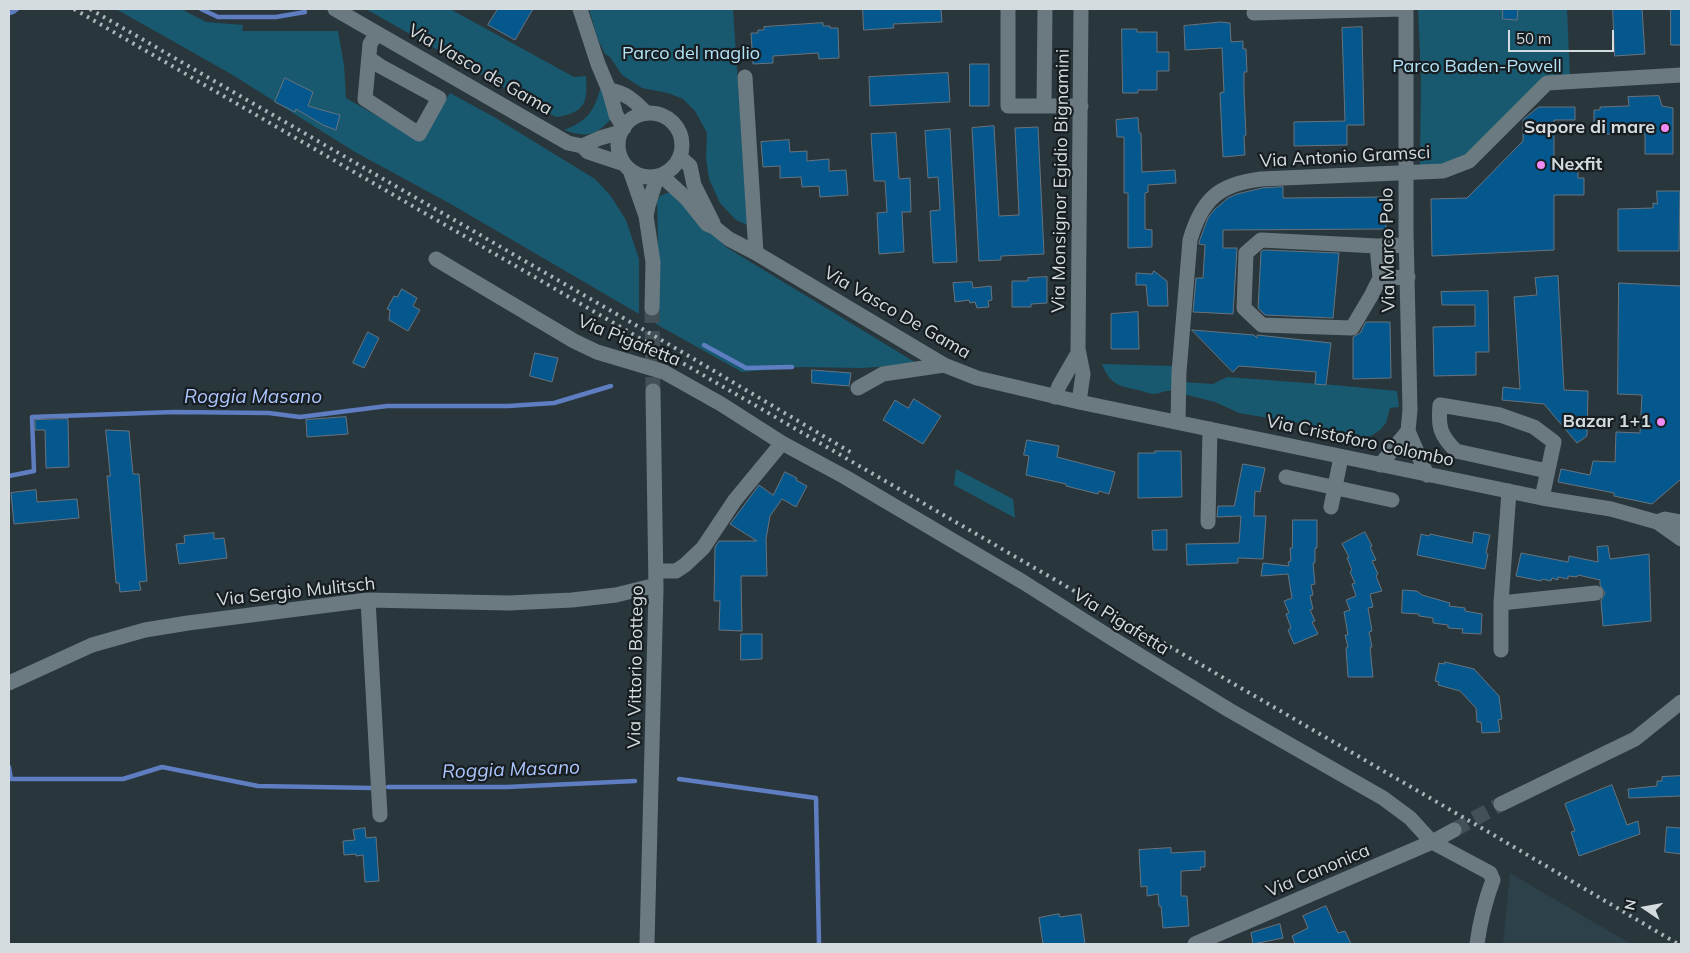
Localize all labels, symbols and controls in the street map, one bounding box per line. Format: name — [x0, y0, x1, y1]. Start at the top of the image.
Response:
street label: Via Vasco de Gama — [404, 20, 556, 120]
scale bar — [1510, 20, 1616, 52]
text: 50 m — [1516, 29, 1551, 48]
park label: Parco del maglio — [622, 43, 760, 65]
street label: Via Monsignor Egidio Bignamini — [1048, 49, 1074, 313]
park label: Parco Baden-Powell — [1392, 56, 1562, 78]
place label: Sapore di mare — [1524, 117, 1655, 139]
marker: Sapore di mare — [1659, 122, 1671, 134]
street label: Via Antonio Gramsci — [1259, 142, 1431, 172]
place label: Nexfit — [1551, 154, 1602, 176]
marker: Nexfit — [1535, 159, 1547, 171]
street label: Via Marco Polo — [1376, 187, 1400, 313]
street label: Via Vasco De Gama — [820, 262, 974, 364]
street label: Via Pigafetta — [575, 311, 683, 371]
water label: Roggia Masano — [184, 386, 322, 408]
street label: Via Cristoforo Colombo — [1264, 411, 1456, 471]
place label: Bazar 1+1 — [1562, 411, 1651, 433]
marker: Bazar 1+1 — [1655, 416, 1667, 428]
street label: Via Sergio Mulitsch — [216, 573, 376, 611]
street label: Via Pigafetta — [1069, 584, 1173, 660]
street label: Via Vittorio Bottego — [624, 585, 648, 749]
water label: Roggia Masano — [442, 756, 580, 784]
street label: Via Canonica — [1263, 839, 1373, 903]
north arrow — [1620, 883, 1670, 933]
text: N — [1620, 898, 1640, 912]

